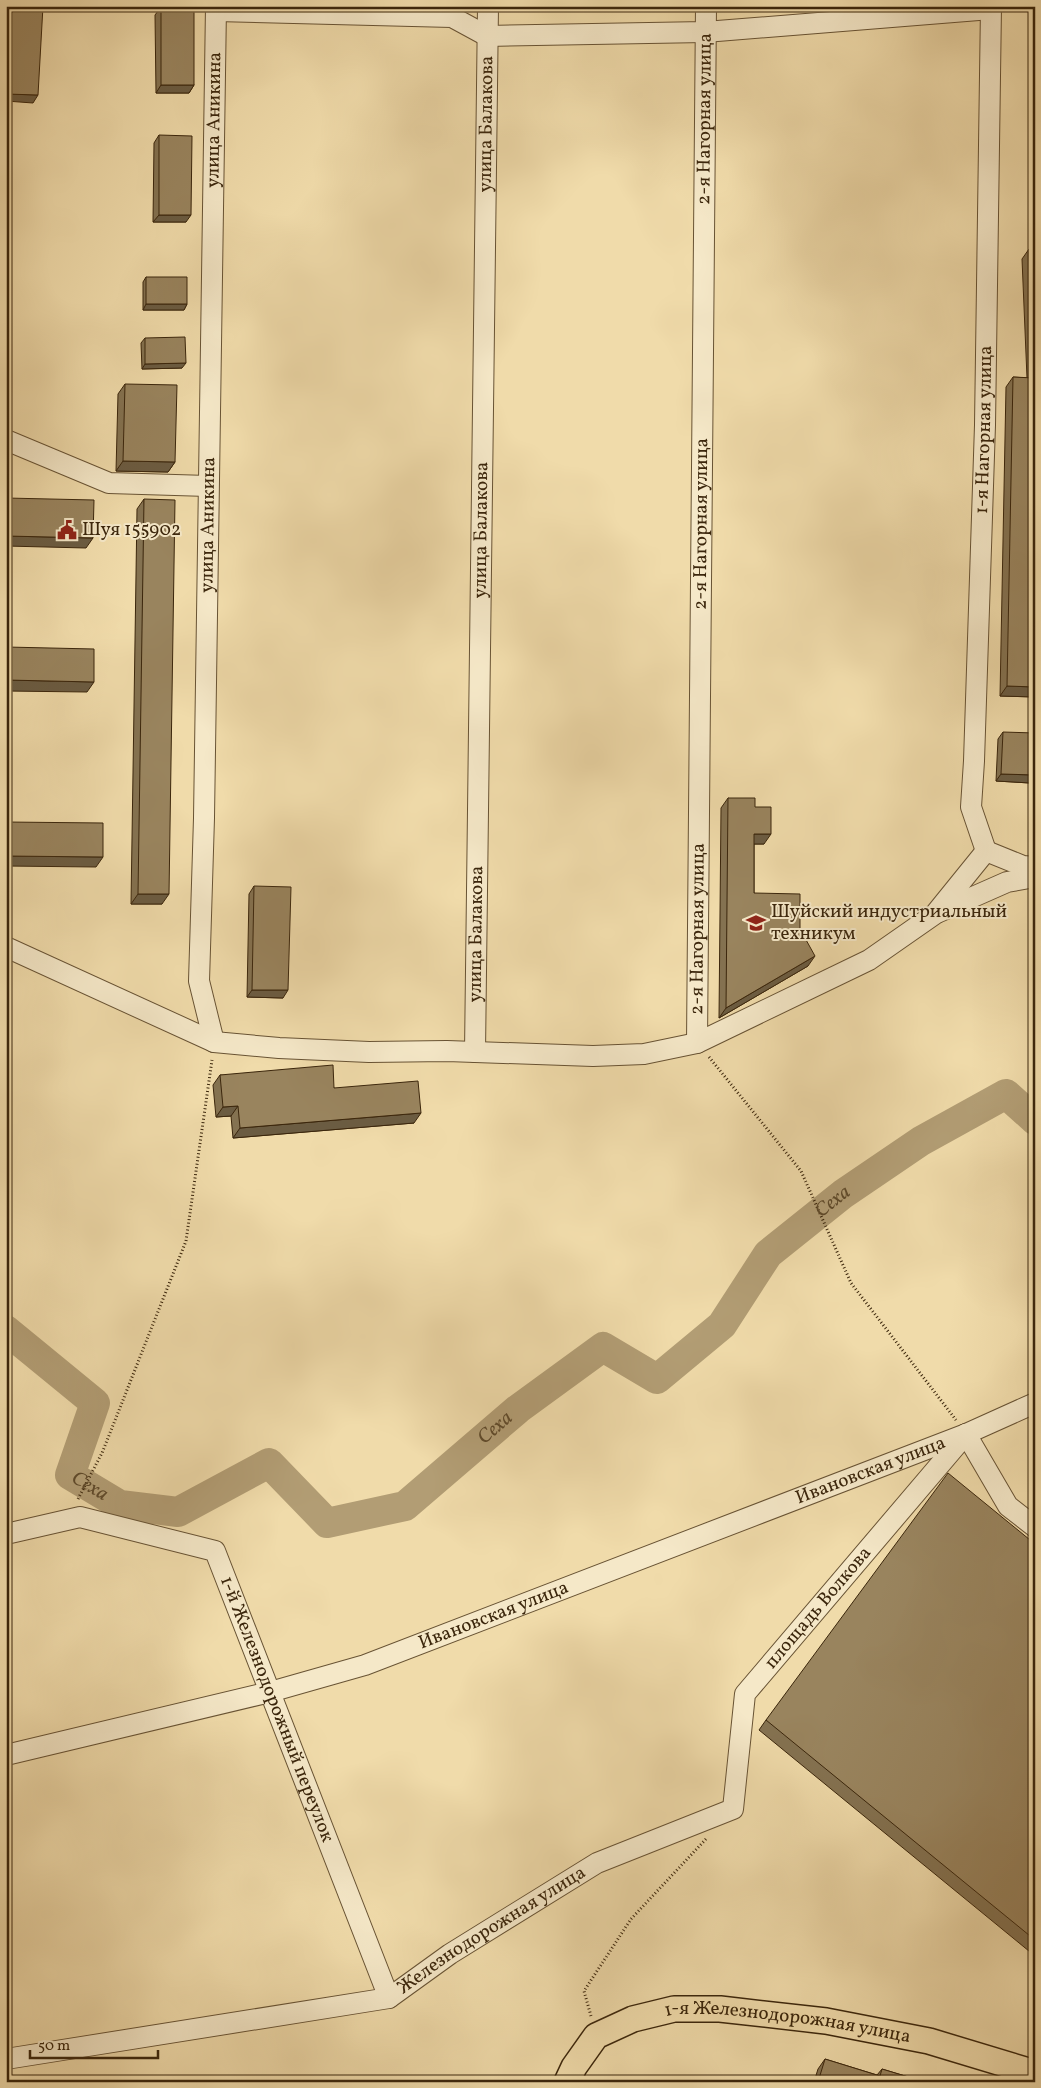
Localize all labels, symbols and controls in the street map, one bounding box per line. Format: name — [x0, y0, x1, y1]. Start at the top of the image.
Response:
street label: 2-я Нагорная улица — [691, 33, 719, 205]
street label: улица Аникина — [200, 52, 228, 188]
street label: улица Балакова — [473, 56, 500, 193]
street label: 1-я Нагорная улица — [969, 345, 999, 514]
street label: 2-я Нагорная улица — [688, 438, 715, 610]
street label: улица Аникина — [194, 457, 222, 593]
street label: улица Балакова — [468, 461, 495, 599]
place label: Шуя 155902 — [82, 517, 181, 543]
public building icon: Шуя 155902 — [56, 519, 78, 541]
street label: 2-я Нагорная улица — [684, 843, 712, 1015]
street label: улица Балакова — [463, 865, 490, 1003]
place label: Шуйский индустриальный техникум — [771, 899, 1007, 947]
school or university icon: Шуйский индустриальный техникум — [745, 912, 767, 934]
water label: Сеха — [809, 1179, 856, 1225]
water label: Сеха — [472, 1405, 519, 1452]
street label: Ивановская улица — [792, 1430, 950, 1511]
water label: Сеха — [66, 1465, 113, 1509]
street label: площадь Волкова — [759, 1541, 878, 1675]
street label: 1-й Железнодорожный переулок — [213, 1573, 340, 1846]
street label: Ивановская улица — [415, 1575, 572, 1656]
street label: Железнодорожная улица — [392, 1860, 591, 2001]
street label: 1-я Железнодорожная улица — [662, 1996, 913, 2050]
scale bar — [30, 2028, 158, 2060]
text: 50 m — [38, 2036, 70, 2057]

